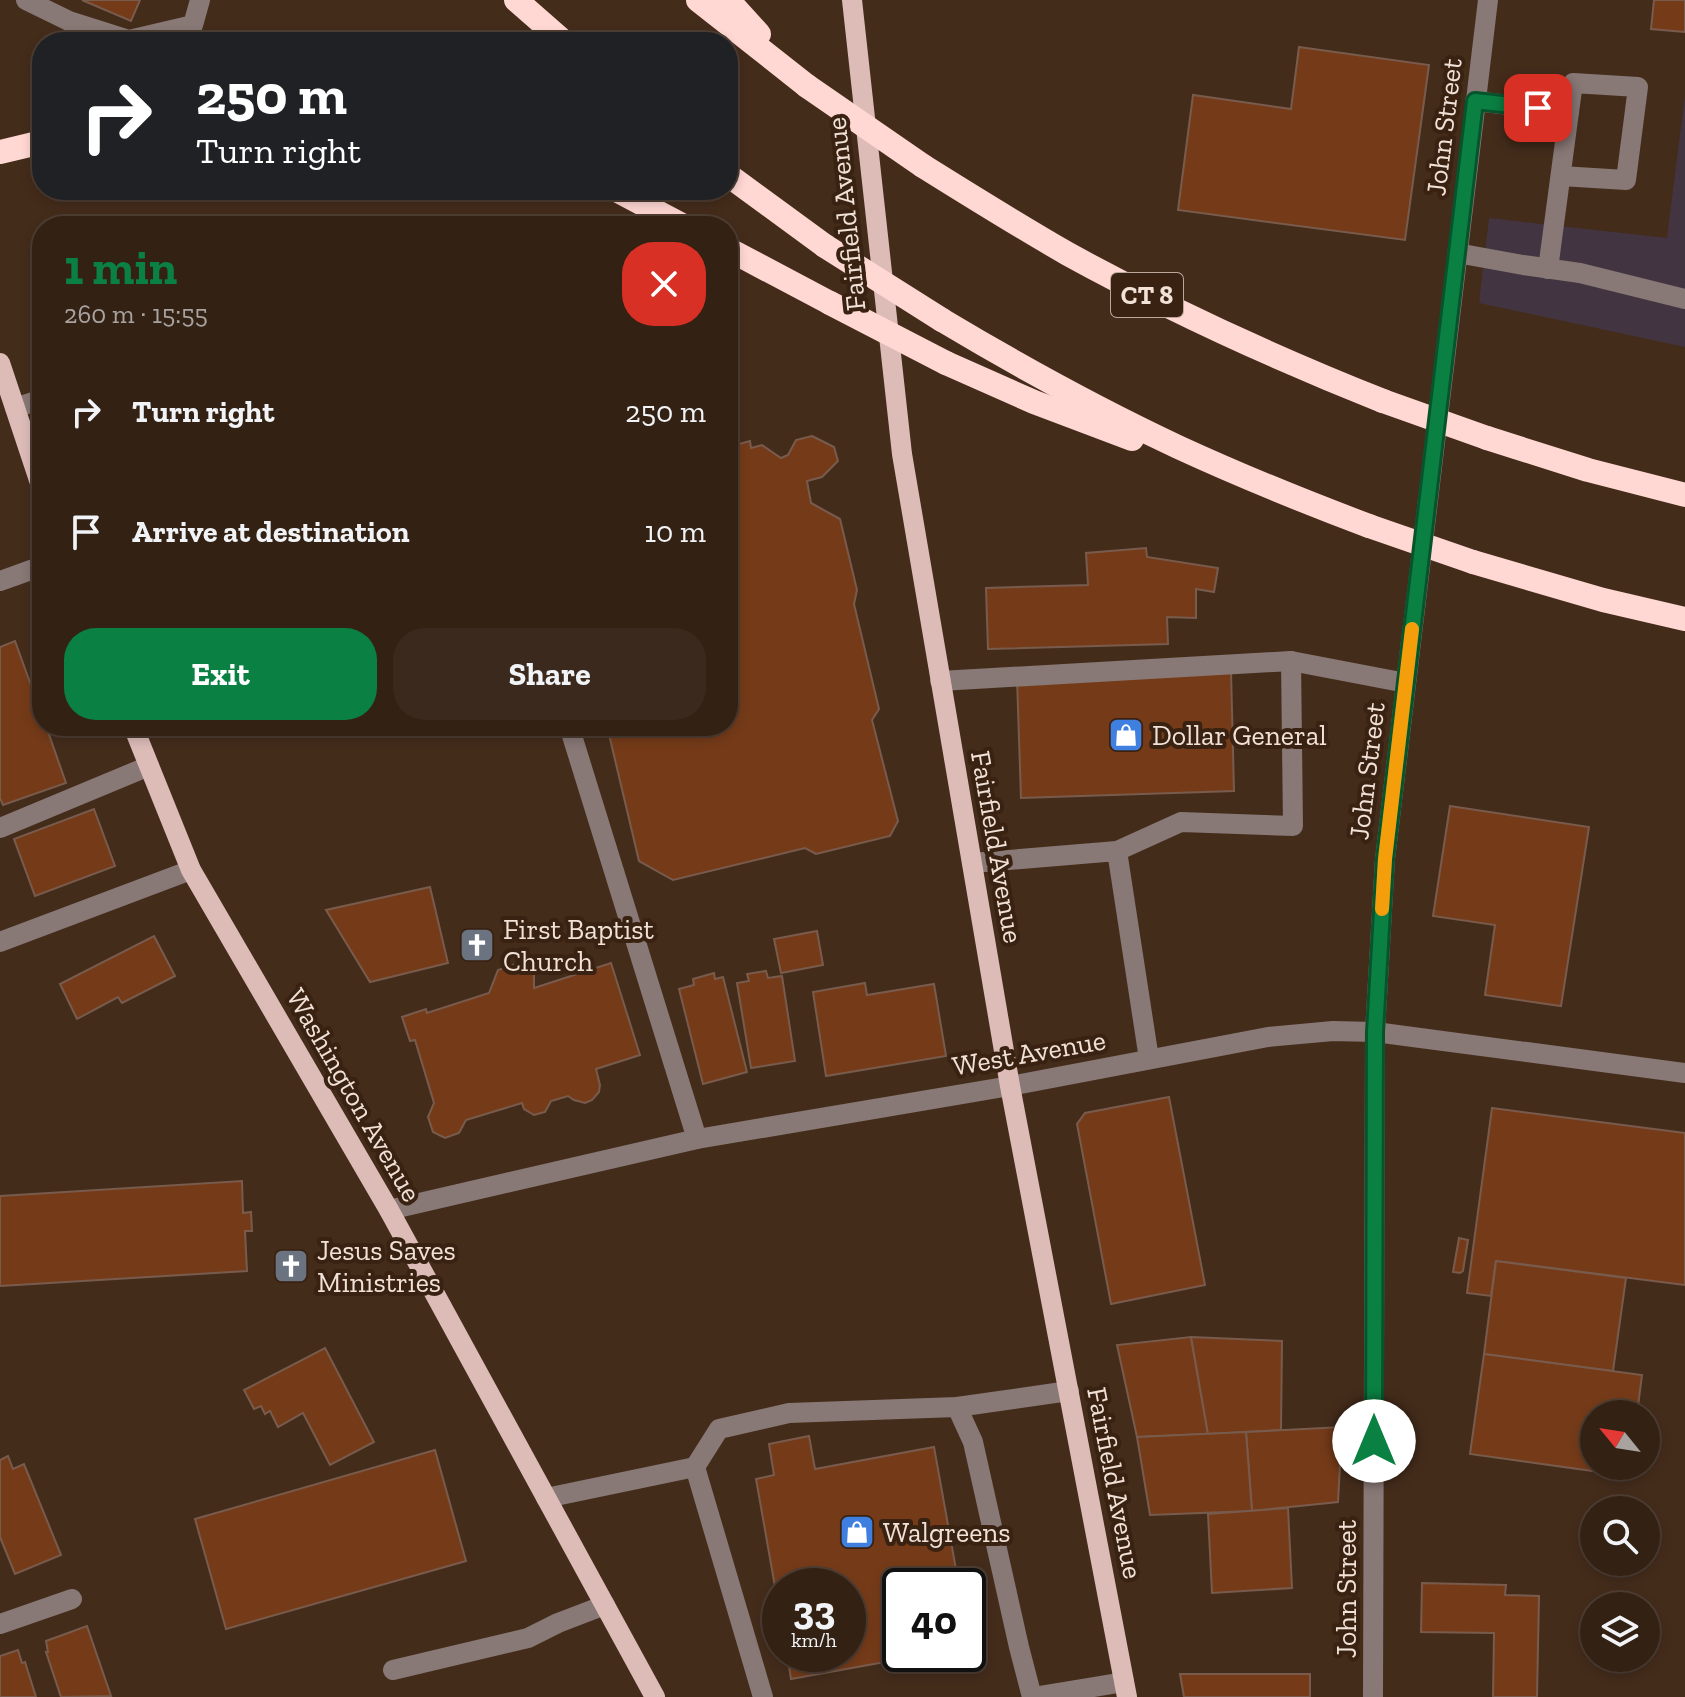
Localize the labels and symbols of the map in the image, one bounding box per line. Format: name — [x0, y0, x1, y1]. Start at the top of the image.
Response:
street label: John Street — [1419, 56, 1469, 198]
pin — [1504, 74, 1572, 142]
street label: Fairfield Avenue — [819, 116, 873, 312]
road number: CT 8 — [1111, 273, 1183, 317]
street label: John Street — [1342, 700, 1392, 842]
shop icon: Dollar General — [1107, 716, 1145, 754]
place label: Dollar General — [1152, 719, 1327, 752]
street label: Fairfield Avenue — [964, 748, 1030, 946]
place label: First Baptist Church — [503, 913, 655, 978]
church icon: First Baptist Church — [458, 926, 496, 964]
street label: Washington Avenue — [280, 983, 428, 1207]
street label: West Avenue — [950, 1023, 1108, 1083]
place label: Jesus Saves Ministries — [317, 1234, 456, 1299]
church icon: Jesus Saves Ministries — [272, 1247, 310, 1285]
street label: Fairfield Avenue — [1080, 1384, 1150, 1582]
position arrow — [1332, 1399, 1416, 1483]
north arrow — [1580, 1400, 1660, 1480]
shop icon: Walgreens — [838, 1513, 876, 1551]
place label: Walgreens — [883, 1516, 1011, 1549]
street label: John Street — [1330, 1519, 1363, 1658]
speed limit sign: 40 — [882, 1568, 986, 1672]

